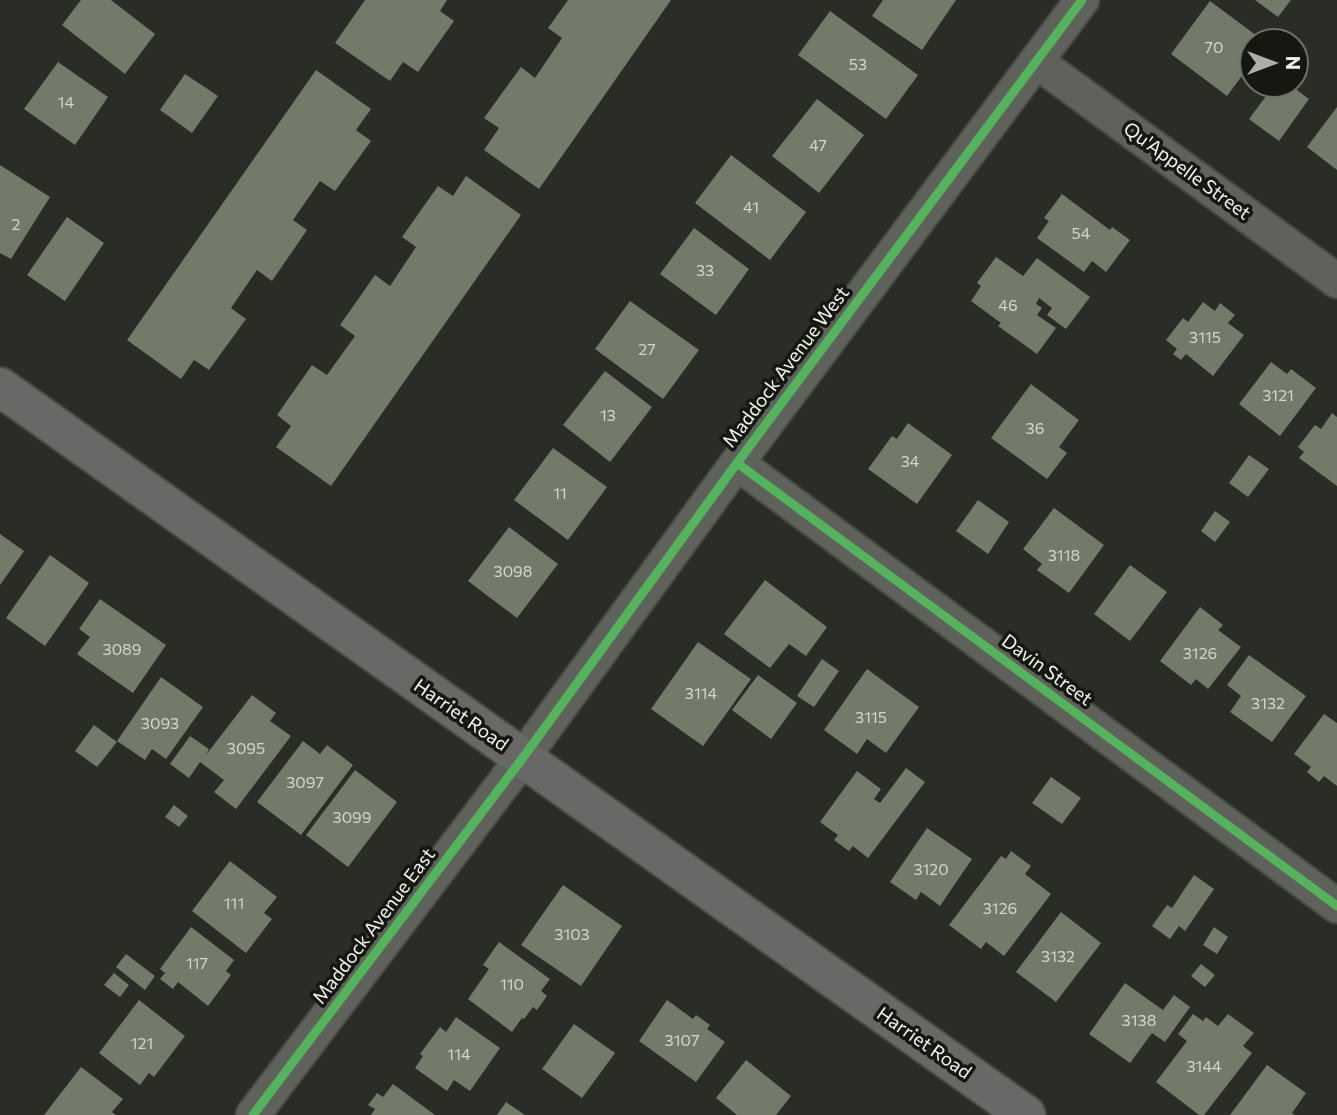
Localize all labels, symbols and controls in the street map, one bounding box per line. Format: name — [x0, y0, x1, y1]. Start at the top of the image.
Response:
north arrow — [1239, 28, 1309, 98]
house number: 70 — [1205, 38, 1223, 58]
house number: 53 — [849, 55, 867, 75]
text: N — [1282, 56, 1305, 70]
house number: 14 — [58, 93, 74, 113]
street label: Qu'Appelle Street — [1119, 117, 1255, 225]
house number: 47 — [809, 136, 827, 156]
house number: 41 — [743, 198, 759, 218]
house number: 2 — [12, 215, 20, 235]
house number: 54 — [1072, 224, 1090, 244]
house number: 33 — [696, 261, 714, 281]
street label: Maddock Avenue West — [718, 282, 854, 452]
house number: 46 — [998, 296, 1018, 316]
house number: 3115 — [1189, 328, 1221, 348]
house number: 27 — [638, 340, 656, 360]
house number: 3121 — [1262, 386, 1294, 406]
house number: 13 — [600, 406, 616, 426]
house number: 36 — [1026, 419, 1044, 439]
house number: 34 — [901, 452, 919, 472]
house number: 11 — [553, 484, 567, 504]
house number: 3118 — [1048, 546, 1080, 566]
house number: 3098 — [494, 562, 532, 582]
street label: Davin Street — [997, 629, 1097, 711]
house number: 3089 — [103, 640, 141, 660]
house number: 3126 — [1183, 644, 1217, 664]
street label: Harriet Road — [409, 674, 513, 756]
house number: 3114 — [685, 684, 717, 704]
house number: 3132 — [1251, 694, 1285, 714]
house number: 3115 — [855, 708, 887, 728]
house number: 3093 — [141, 714, 179, 734]
house number: 3095 — [227, 739, 265, 759]
house number: 3097 — [286, 773, 324, 793]
house number: 3099 — [333, 808, 371, 828]
street label: Maddock Avenue East — [308, 844, 440, 1008]
house number: 3120 — [913, 860, 949, 880]
house number: 111 — [224, 894, 244, 914]
house number: 3126 — [983, 899, 1017, 919]
house number: 3103 — [554, 925, 590, 945]
house number: 3132 — [1041, 947, 1075, 967]
house number: 117 — [186, 954, 208, 974]
house number: 110 — [500, 975, 524, 995]
street label: Harriet Road — [872, 1002, 976, 1084]
house number: 3138 — [1122, 1011, 1156, 1031]
house number: 3107 — [665, 1031, 699, 1051]
house number: 121 — [131, 1034, 153, 1054]
house number: 114 — [447, 1045, 471, 1065]
house number: 3144 — [1186, 1057, 1222, 1077]

